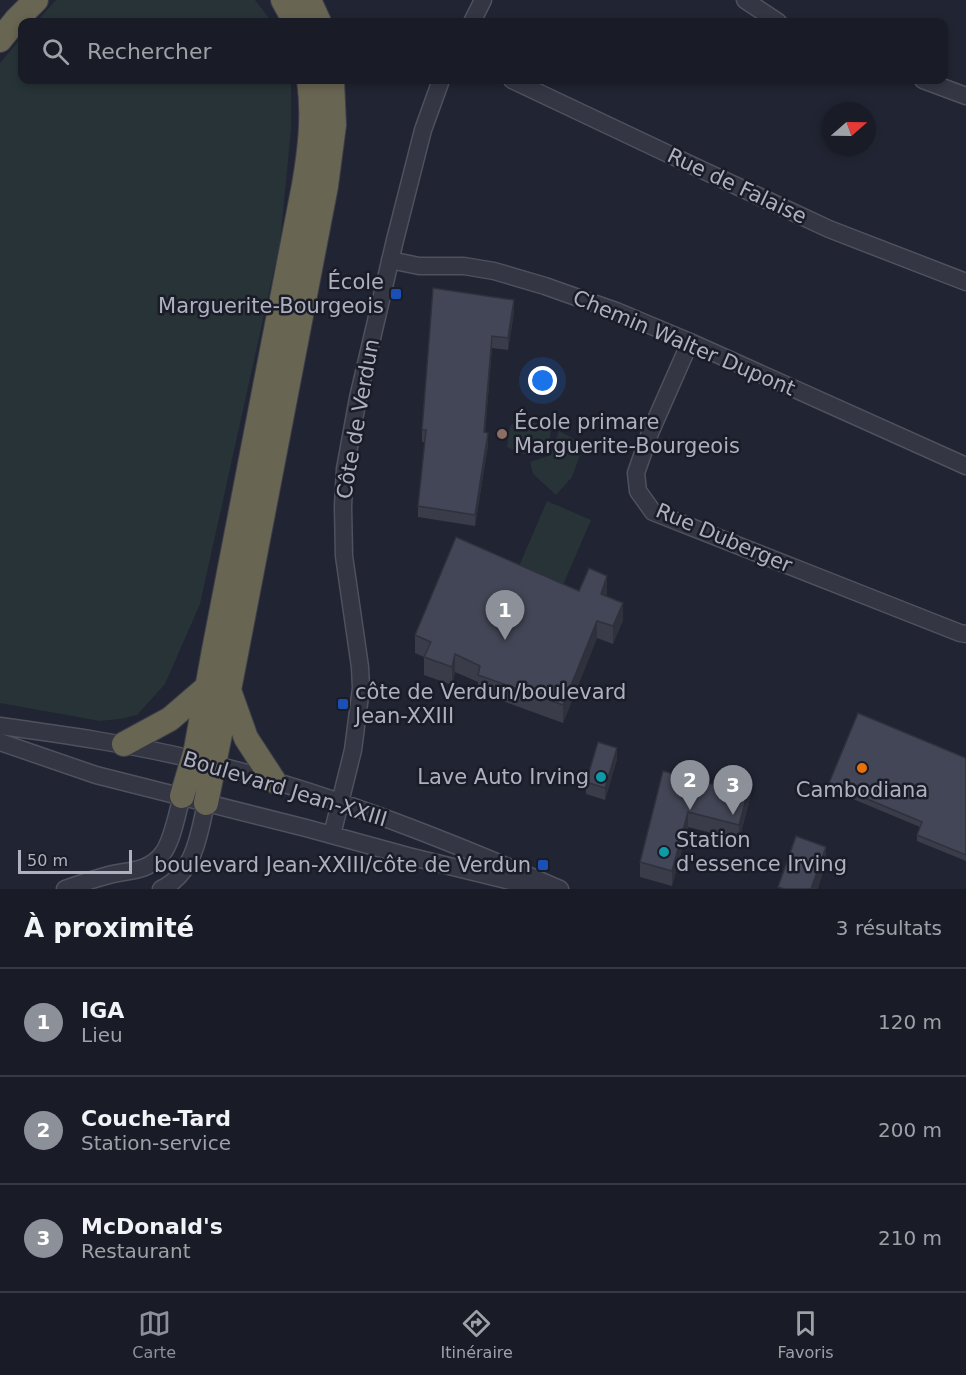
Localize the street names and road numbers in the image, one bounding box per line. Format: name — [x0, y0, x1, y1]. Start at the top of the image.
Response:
street label: Rue de Falaise — [664, 143, 810, 229]
street label: Chemin Walter Dupont — [569, 285, 799, 401]
street label: Côte de Verdun — [332, 337, 384, 501]
street label: Rue Duberger — [652, 499, 796, 578]
street label: Boulevard Jean-XXIII — [180, 747, 390, 831]

